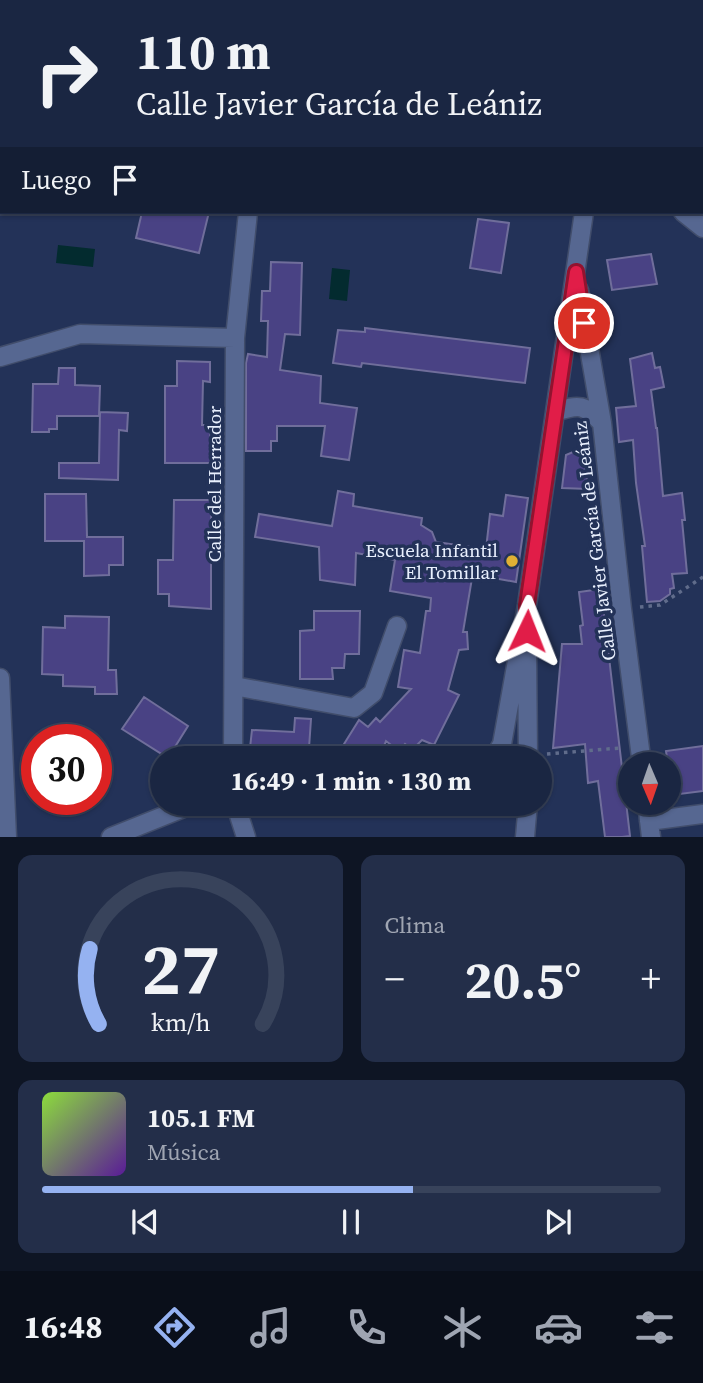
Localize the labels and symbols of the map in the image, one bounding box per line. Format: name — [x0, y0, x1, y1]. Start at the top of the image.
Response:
pin — [554, 293, 614, 353]
street label: Calle del Herrador — [201, 406, 227, 562]
street label: Calle Javier García de Leániz — [566, 420, 622, 662]
place label: Escuela Infantil El Tomillar — [365, 537, 498, 585]
marker: Escuela Infantil El Tomillar — [504, 553, 520, 569]
position arrow — [490, 594, 564, 668]
speed limit sign: 30 — [21, 724, 112, 815]
north arrow — [618, 752, 681, 816]

